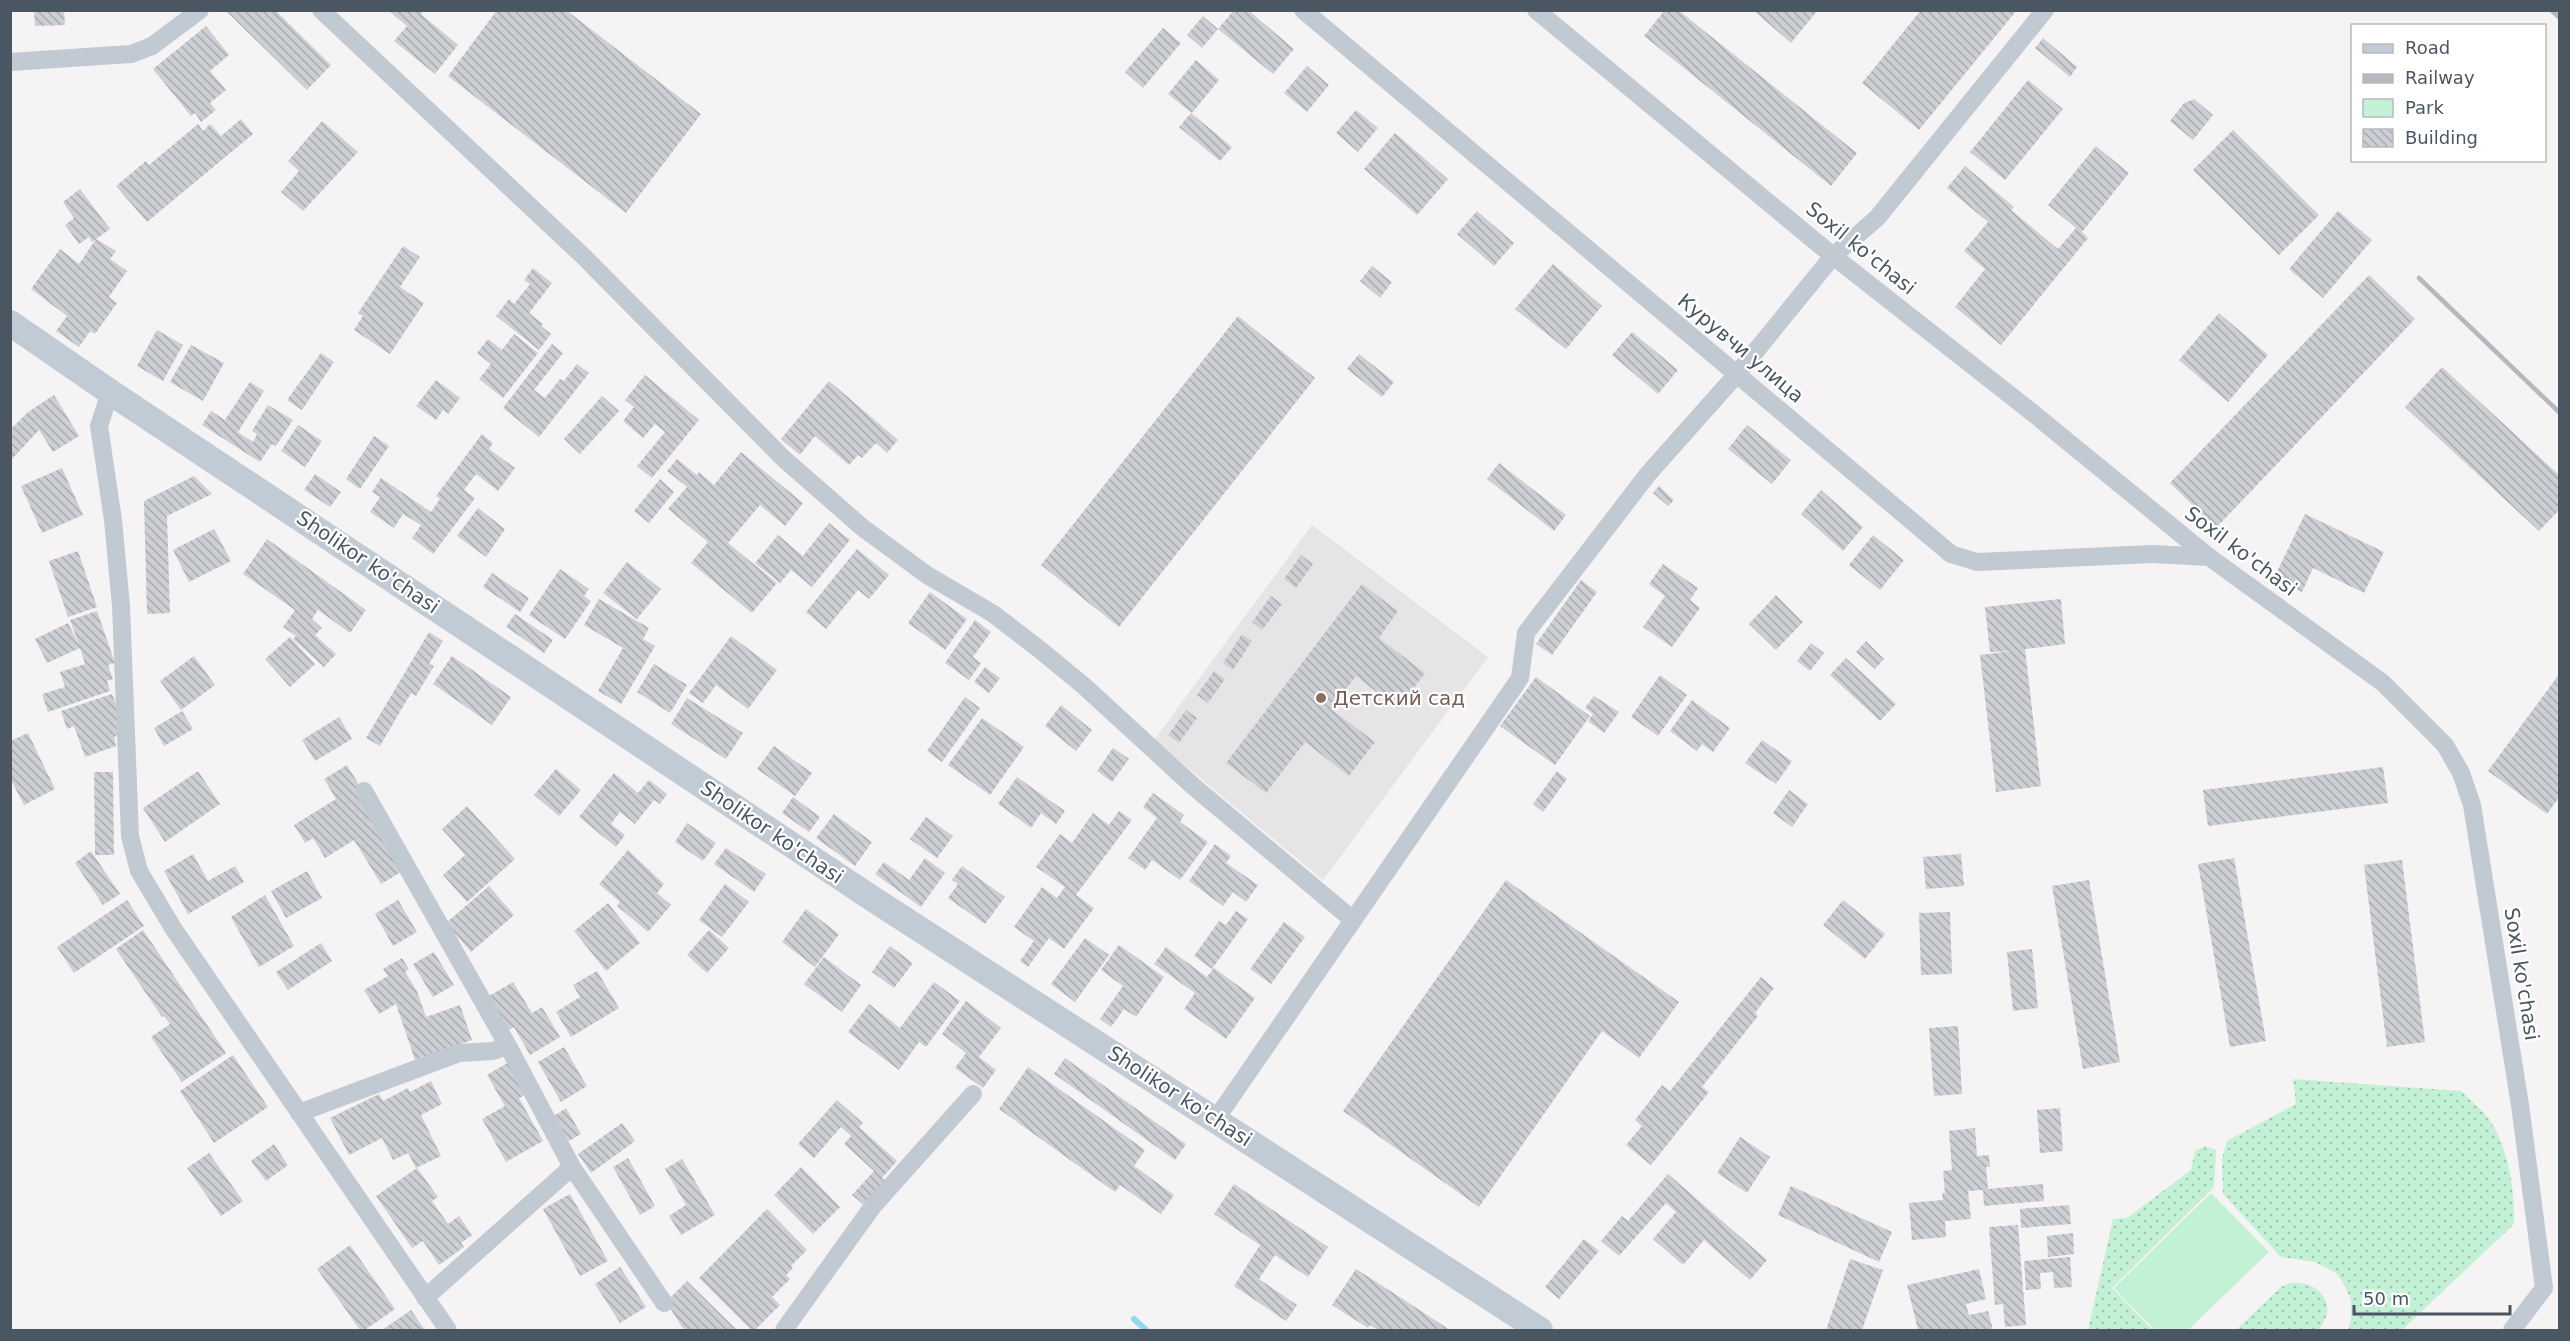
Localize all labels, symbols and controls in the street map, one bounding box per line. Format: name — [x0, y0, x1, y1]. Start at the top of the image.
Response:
legend — [2351, 24, 2546, 162]
text: Road — [2405, 37, 2450, 58]
text: Railway — [2405, 67, 2475, 88]
text: Park — [2405, 97, 2444, 118]
text: Building — [2405, 127, 2478, 148]
street label: Soxil ko'chasi — [1801, 196, 1921, 300]
street label: Курувчи улица — [1673, 288, 1809, 408]
street label: Soxil ko'chasi — [2180, 501, 2302, 601]
street label: Sholikor ko'chasi — [292, 505, 444, 619]
place label: Детский сад — [1333, 686, 1465, 710]
marker: Детский сад — [1314, 691, 1328, 705]
street label: Sholikor ko'chasi — [696, 775, 848, 889]
street label: Soxil ko'chasi — [2500, 906, 2544, 1042]
street label: Sholikor ko'chasi — [1103, 1040, 1257, 1152]
scale bar — [2354, 1278, 2510, 1316]
text: 50 m — [2363, 1288, 2409, 1309]

